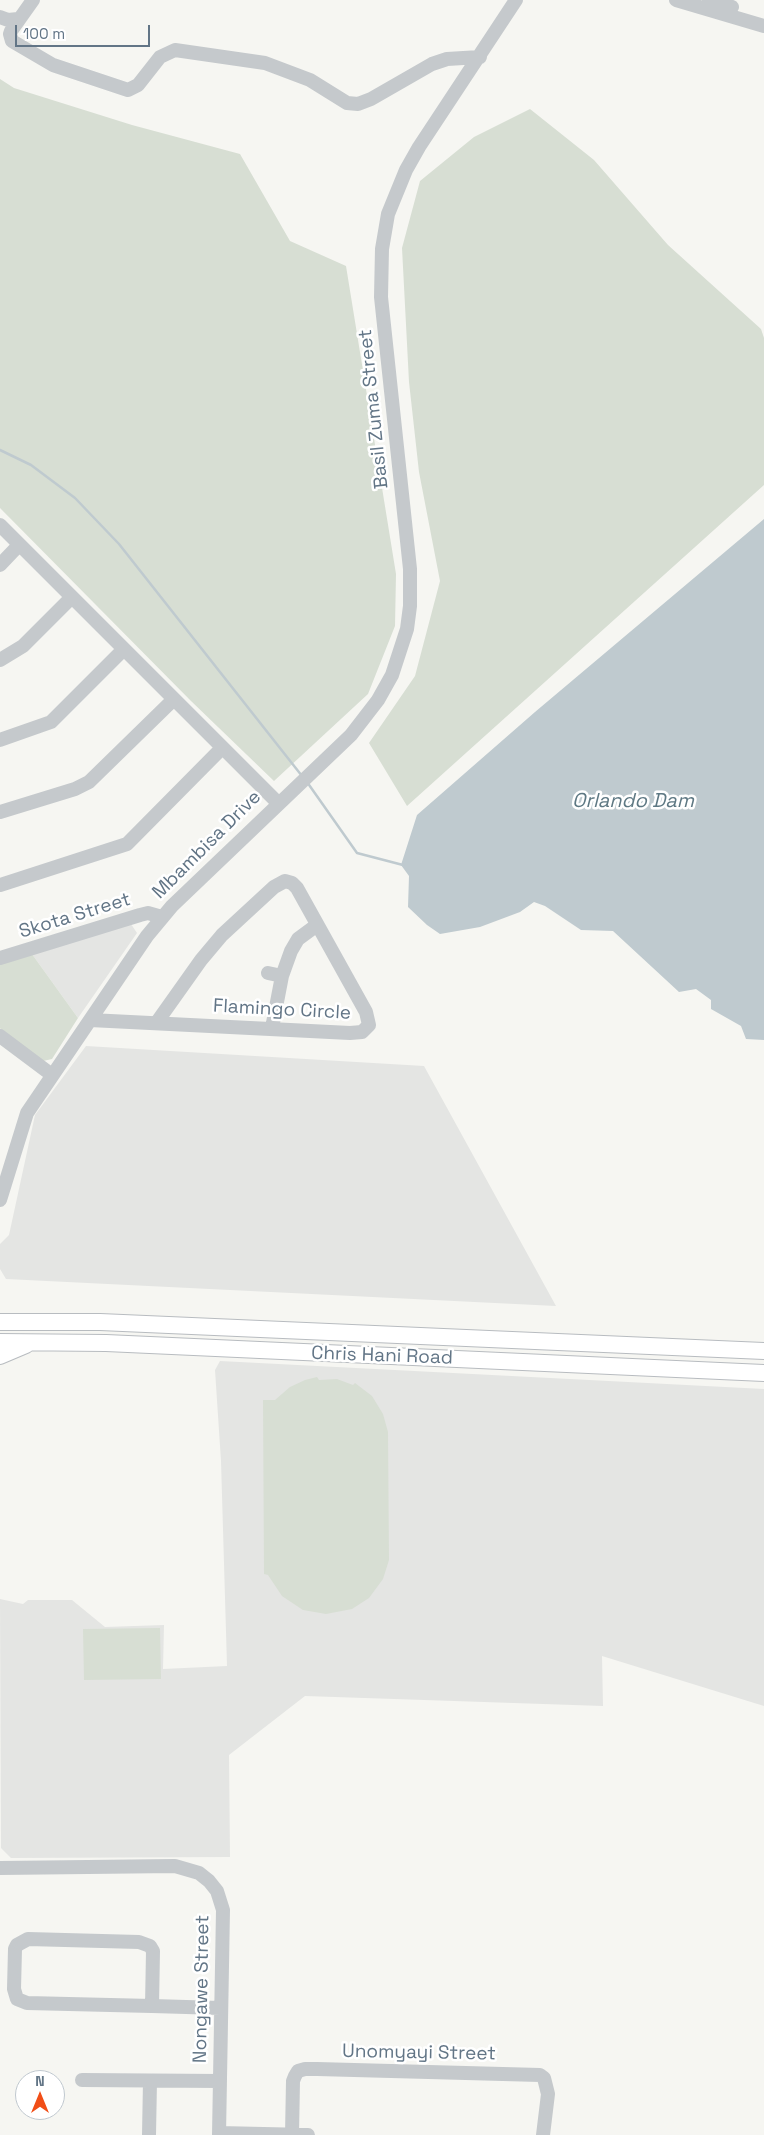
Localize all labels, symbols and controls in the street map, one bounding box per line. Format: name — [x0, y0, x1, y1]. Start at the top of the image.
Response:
scale bar — [18, 15, 152, 47]
text: 100 m — [23, 24, 65, 43]
street label: Basil Zuma Street — [354, 328, 394, 490]
street label: Mbambisa Drive — [148, 786, 266, 904]
water label: Orlando Dam — [572, 790, 694, 814]
street label: Skota Street — [17, 888, 133, 944]
street label: Flamingo Circle — [212, 995, 352, 1025]
street label: Chris Hani Road — [311, 1342, 453, 1370]
street label: Nongawe Street — [189, 1915, 215, 2063]
street label: Unomyayi Street — [342, 2040, 496, 2066]
north arrow — [15, 2070, 65, 2120]
text: N — [35, 2072, 45, 2090]

